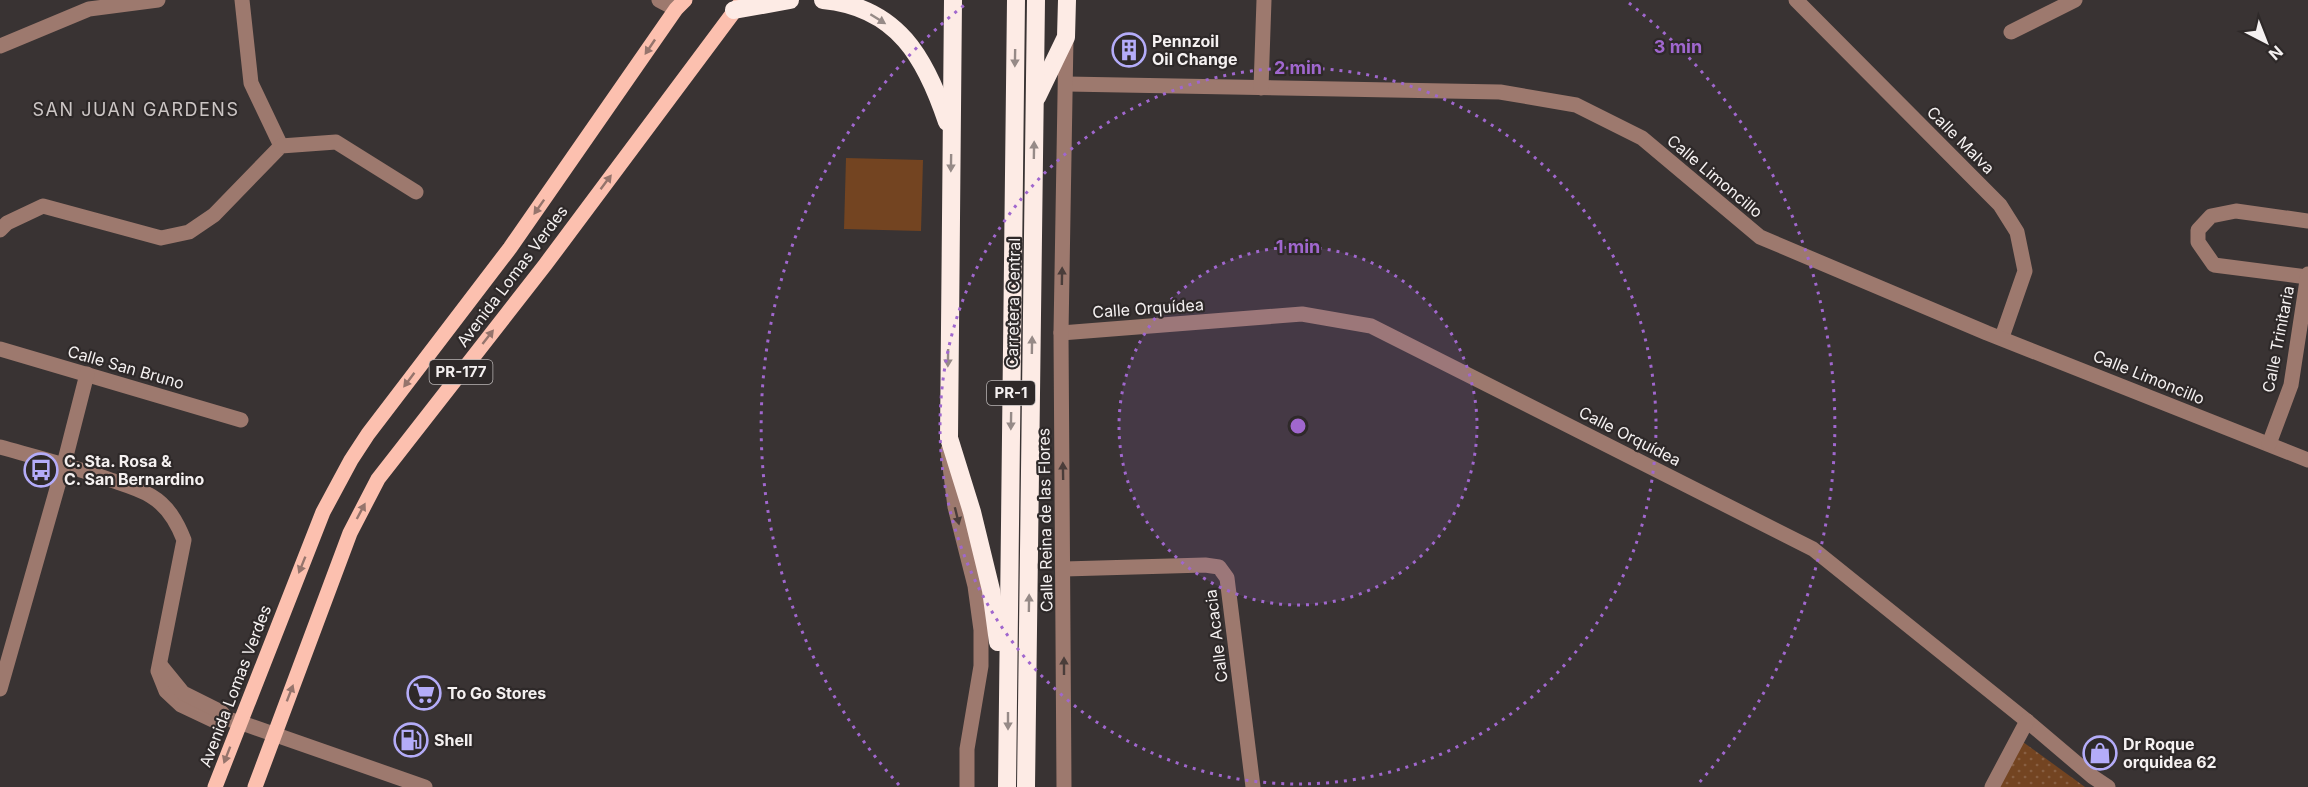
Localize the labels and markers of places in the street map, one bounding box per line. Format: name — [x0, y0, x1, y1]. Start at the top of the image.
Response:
place label: Pennzoil Oil Change — [1152, 31, 1237, 69]
building icon: Pennzoil Oil Change — [1111, 32, 1147, 68]
centre of rings — [1288, 416, 1308, 436]
place label: C. Sta. Rosa & C. San Bernardino — [64, 451, 205, 489]
bus stop icon: C. Sta. Rosa & C. San Bernardino — [23, 452, 59, 488]
supermarket icon: To Go Stores — [406, 675, 442, 711]
place label: To Go Stores — [447, 683, 546, 703]
fuel station icon: Shell — [393, 722, 429, 758]
place label: Shell — [434, 730, 473, 750]
place label: Dr Roque orquidea 62 — [2123, 734, 2217, 772]
shop icon: Dr Roque orquidea 62 — [2082, 735, 2118, 771]

